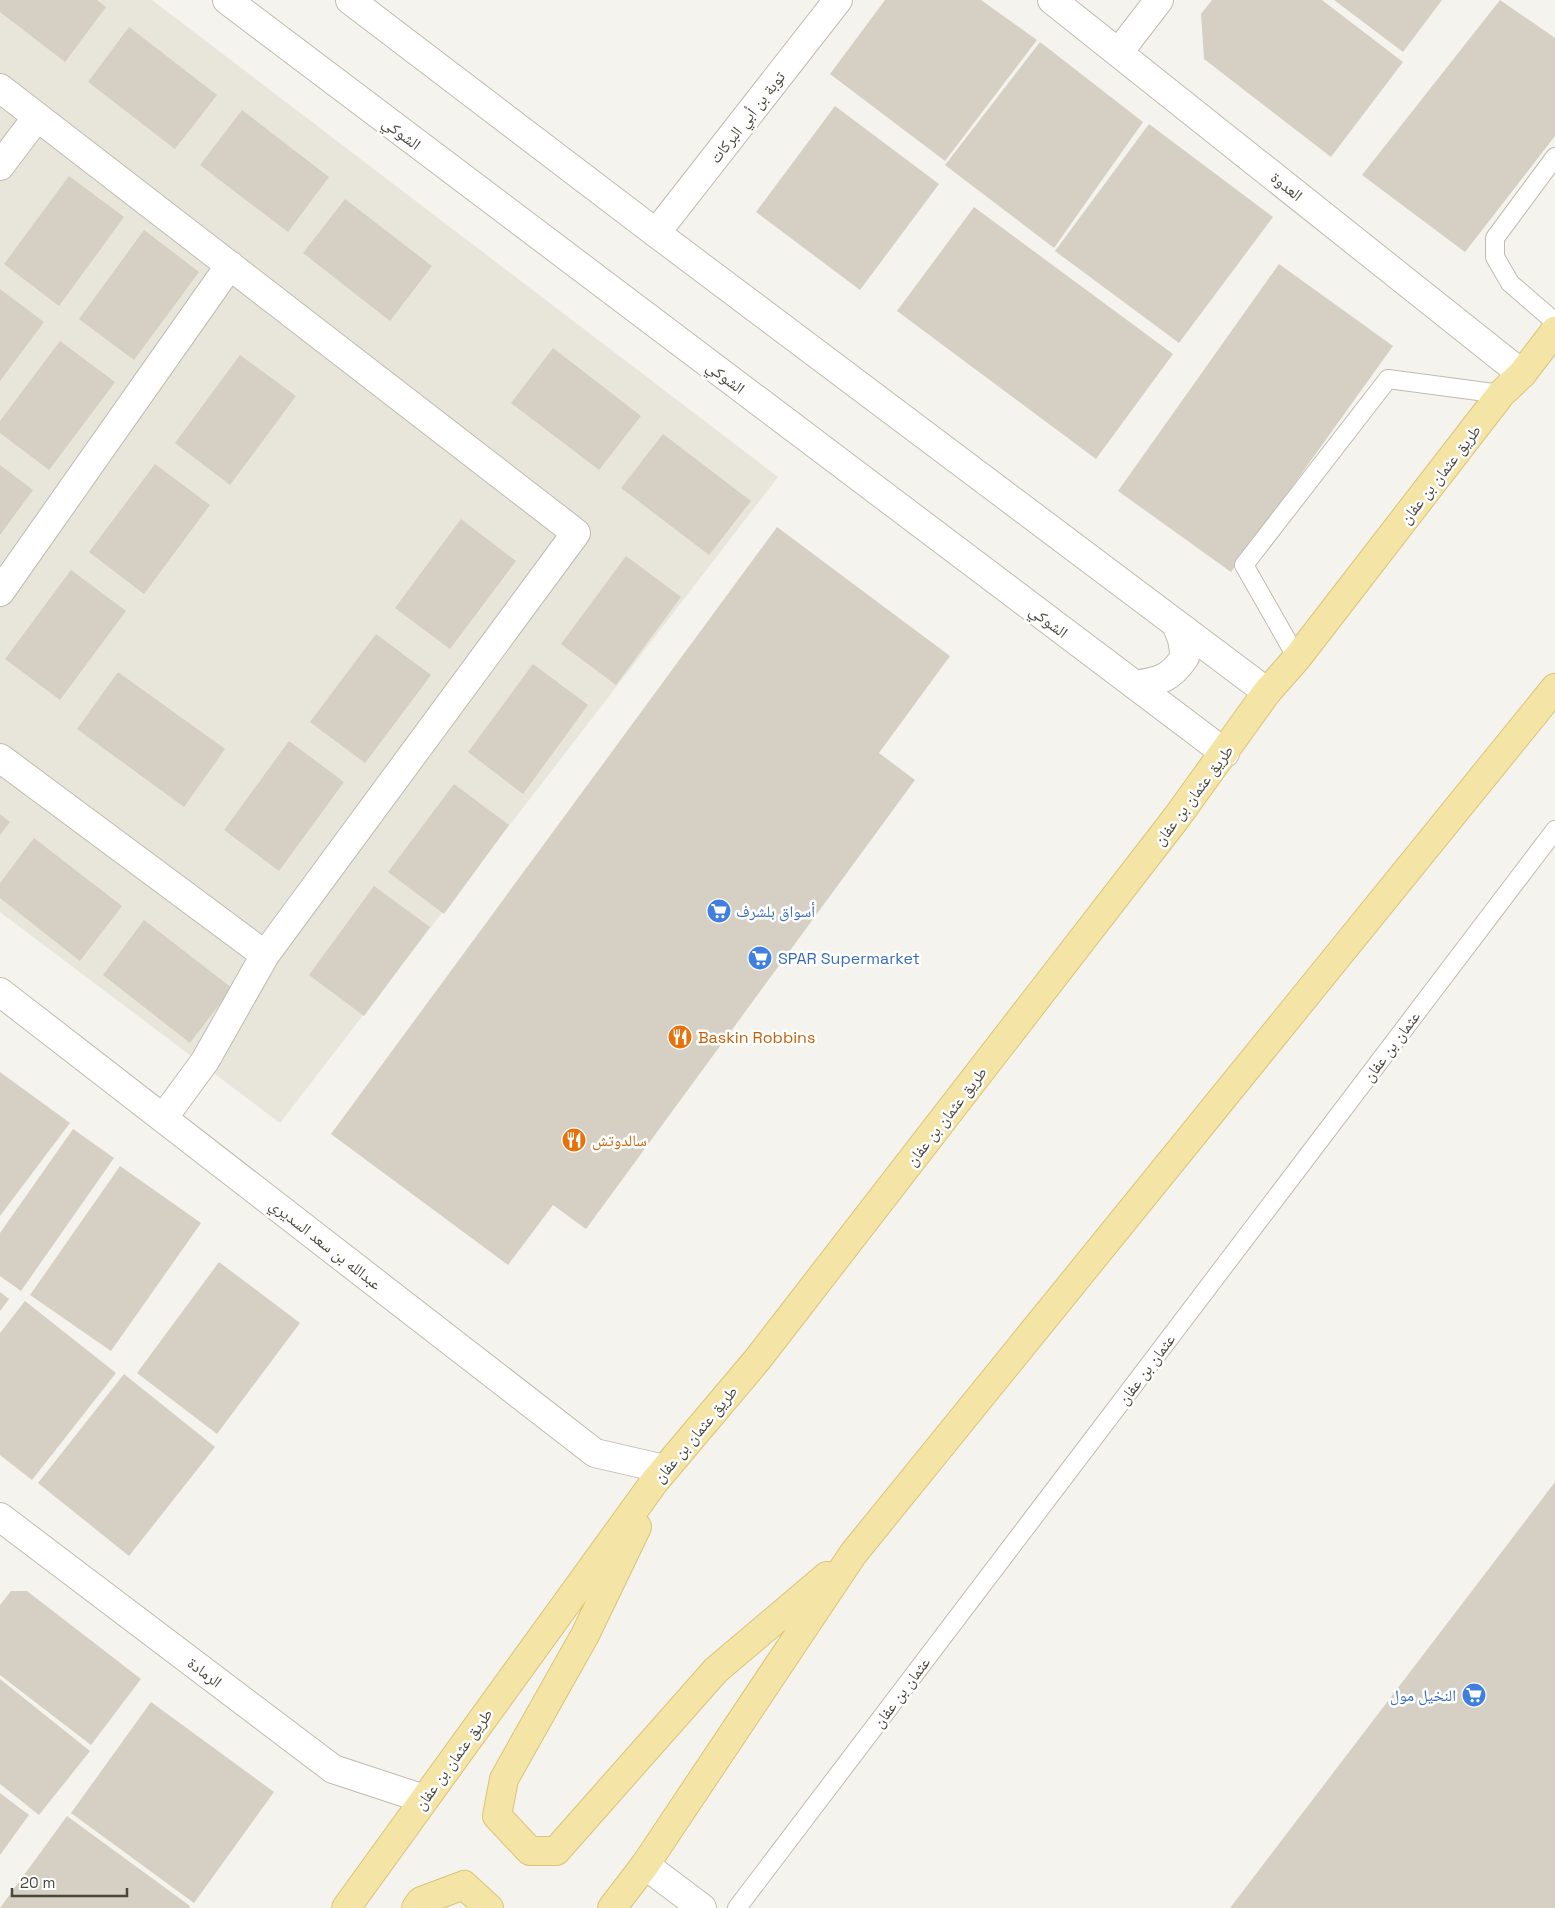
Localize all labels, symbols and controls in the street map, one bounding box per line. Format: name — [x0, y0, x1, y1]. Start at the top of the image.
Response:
street label: توبة بن أبي البركات — [705, 67, 792, 169]
street label: الشوكي — [377, 112, 425, 156]
street label: العدوة — [1266, 167, 1307, 206]
street label: الشوكي — [701, 356, 749, 400]
street label: طريق عثمان بن عفان — [1395, 420, 1486, 528]
street label: الشوكي — [1024, 600, 1072, 644]
street label: طريق عثمان بن عفان — [1149, 741, 1238, 850]
supermarket icon: أسواق بلشرف — [706, 898, 732, 924]
place label: أسواق بلشرف — [736, 901, 815, 922]
supermarket icon: SPAR Supermarket — [747, 945, 773, 971]
place label: SPAR Supermarket — [778, 948, 920, 969]
street label: عثمان بن عفان — [1358, 1007, 1425, 1086]
restaurant icon: Baskin Robbins — [667, 1024, 693, 1050]
place label: Baskin Robbins — [698, 1027, 815, 1048]
street label: طريق عثمان بن عفان — [901, 1062, 992, 1170]
restaurant icon: سالدوتش — [561, 1127, 587, 1153]
place label: سالدوتش — [592, 1130, 647, 1151]
street label: عبدالله بن سعد السديري — [264, 1194, 386, 1296]
street label: عثمان بن عفان — [1113, 1330, 1180, 1409]
street label: طريق عثمان بن عفان — [649, 1381, 742, 1487]
street label: الرمادة — [183, 1653, 226, 1692]
street label: عثمان بن عفان — [868, 1653, 935, 1732]
supermarket icon: النخيل مول — [1461, 1682, 1487, 1708]
place label: النخيل مول — [1390, 1685, 1456, 1706]
street label: طريق عثمان بن عفان — [410, 1704, 497, 1814]
scale bar — [12, 1866, 128, 1898]
text: 20 m — [20, 1873, 55, 1892]

